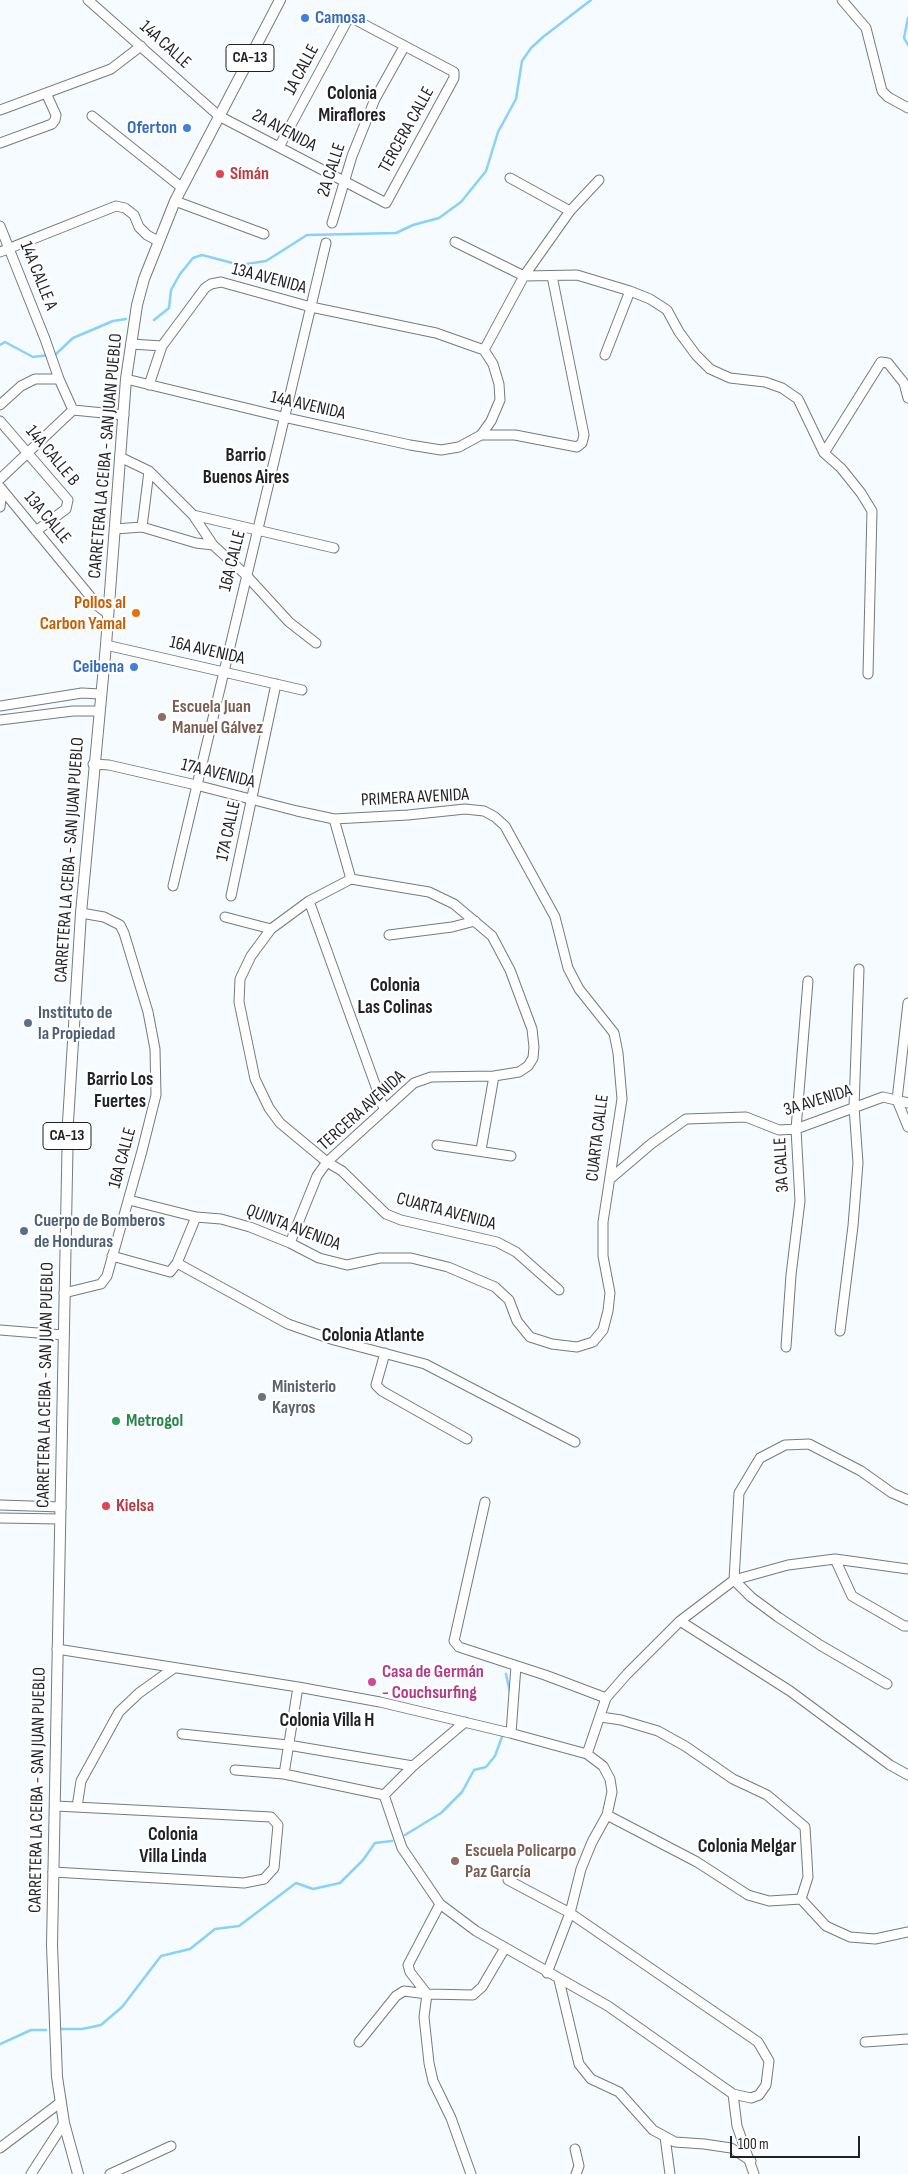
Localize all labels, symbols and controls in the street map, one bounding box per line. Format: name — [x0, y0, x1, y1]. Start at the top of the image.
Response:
place label: Camosa — [315, 7, 365, 29]
marker: Camosa — [299, 12, 311, 24]
street label: 14A CALLE — [135, 16, 195, 74]
street label: 1A CALLE — [280, 41, 324, 99]
road number: CA-13 — [226, 44, 274, 72]
district label: Colonia Miraflores — [318, 83, 386, 127]
street label: TERCERA CALLE — [375, 83, 439, 177]
street label: 2A AVENIDA — [248, 105, 320, 157]
place label: Oferton — [127, 117, 177, 139]
marker: Oferton — [181, 122, 193, 134]
street label: 2A CALLE — [313, 140, 351, 200]
place label: Símán — [230, 163, 269, 185]
marker: Símán — [214, 168, 226, 180]
street label: 14A CALLE A — [14, 239, 62, 313]
street label: 13A AVENIDA — [229, 259, 309, 299]
street label: CARRETERA LA CEIBA - SAN JUAN PUEBLO — [85, 333, 127, 579]
street label: 14A AVENIDA — [268, 387, 348, 425]
street label: 14A CALLE B — [20, 421, 84, 491]
district label: Barrio Buenos Aires — [203, 445, 289, 489]
street label: 13A CALLE — [19, 487, 75, 549]
street label: 16A CALLE — [215, 528, 251, 594]
place label: Pollos al Carbon Yamal — [40, 592, 126, 634]
marker: Pollos al Carbon Yamal — [130, 607, 142, 619]
street label: 16A AVENIDA — [167, 632, 247, 670]
place label: Ceibena — [73, 656, 124, 678]
marker: Ceibena — [128, 661, 140, 673]
place label: Escuela Juan Manuel Gálvez — [172, 696, 263, 739]
marker: Escuela Juan Manuel Gálvez — [156, 711, 168, 723]
street label: CARRETERA LA CEIBA - SAN JUAN PUEBLO — [51, 737, 89, 983]
street label: 17A AVENIDA — [179, 754, 257, 794]
street label: PRIMERA AVENIDA — [360, 784, 470, 812]
street label: 17A CALLE — [212, 799, 246, 863]
district label: Colonia Las Colinas — [357, 975, 433, 1019]
place label: Instituto de la Propiedad — [38, 1002, 115, 1044]
marker: Instituto de la Propiedad — [22, 1017, 34, 1029]
street label: TERCERA AVENIDA — [314, 1066, 410, 1156]
district label: Barrio Los Fuertes — [87, 1069, 153, 1113]
street label: 3A AVENIDA — [781, 1080, 855, 1122]
street label: CUARTA CALLE — [582, 1093, 614, 1183]
road number: CA-13 — [43, 1122, 91, 1150]
street label: 16A CALLE — [105, 1125, 141, 1191]
street label: 3A CALLE — [770, 1137, 794, 1193]
street label: CUARTA AVENIDA — [394, 1188, 498, 1236]
street label: QUINTA AVENIDA — [243, 1200, 343, 1256]
place label: Cuerpo de Bomberos de Honduras — [34, 1210, 165, 1252]
marker: Cuerpo de Bomberos de Honduras — [18, 1225, 30, 1237]
street label: CARRETERA LA CEIBA - SAN JUAN PUEBLO — [33, 1262, 59, 1508]
district label: Colonia Atlante — [322, 1325, 424, 1347]
place label: Ministerio Kayros — [272, 1376, 336, 1418]
marker: Ministerio Kayros — [256, 1391, 268, 1403]
place label: Metrogol — [126, 1410, 183, 1432]
marker: Metrogol — [110, 1415, 122, 1427]
place label: Kielsa — [116, 1495, 154, 1517]
marker: Kielsa — [100, 1500, 112, 1512]
place label: Casa de Germán - Couchsurfing — [382, 1661, 484, 1704]
street label: CARRETERA LA CEIBA - SAN JUAN PUEBLO — [25, 1667, 51, 1913]
marker: Casa de Germán - Couchsurfing — [366, 1676, 378, 1688]
district label: Colonia Villa H — [280, 1710, 374, 1732]
district label: Colonia Villa Linda — [139, 1824, 207, 1868]
district label: Colonia Melgar — [698, 1836, 796, 1858]
place label: Escuela Policarpo Paz García — [465, 1840, 576, 1882]
marker: Escuela Policarpo Paz García — [449, 1855, 461, 1867]
scale bar — [733, 2126, 863, 2158]
text: 100 m — [738, 2135, 769, 2154]

